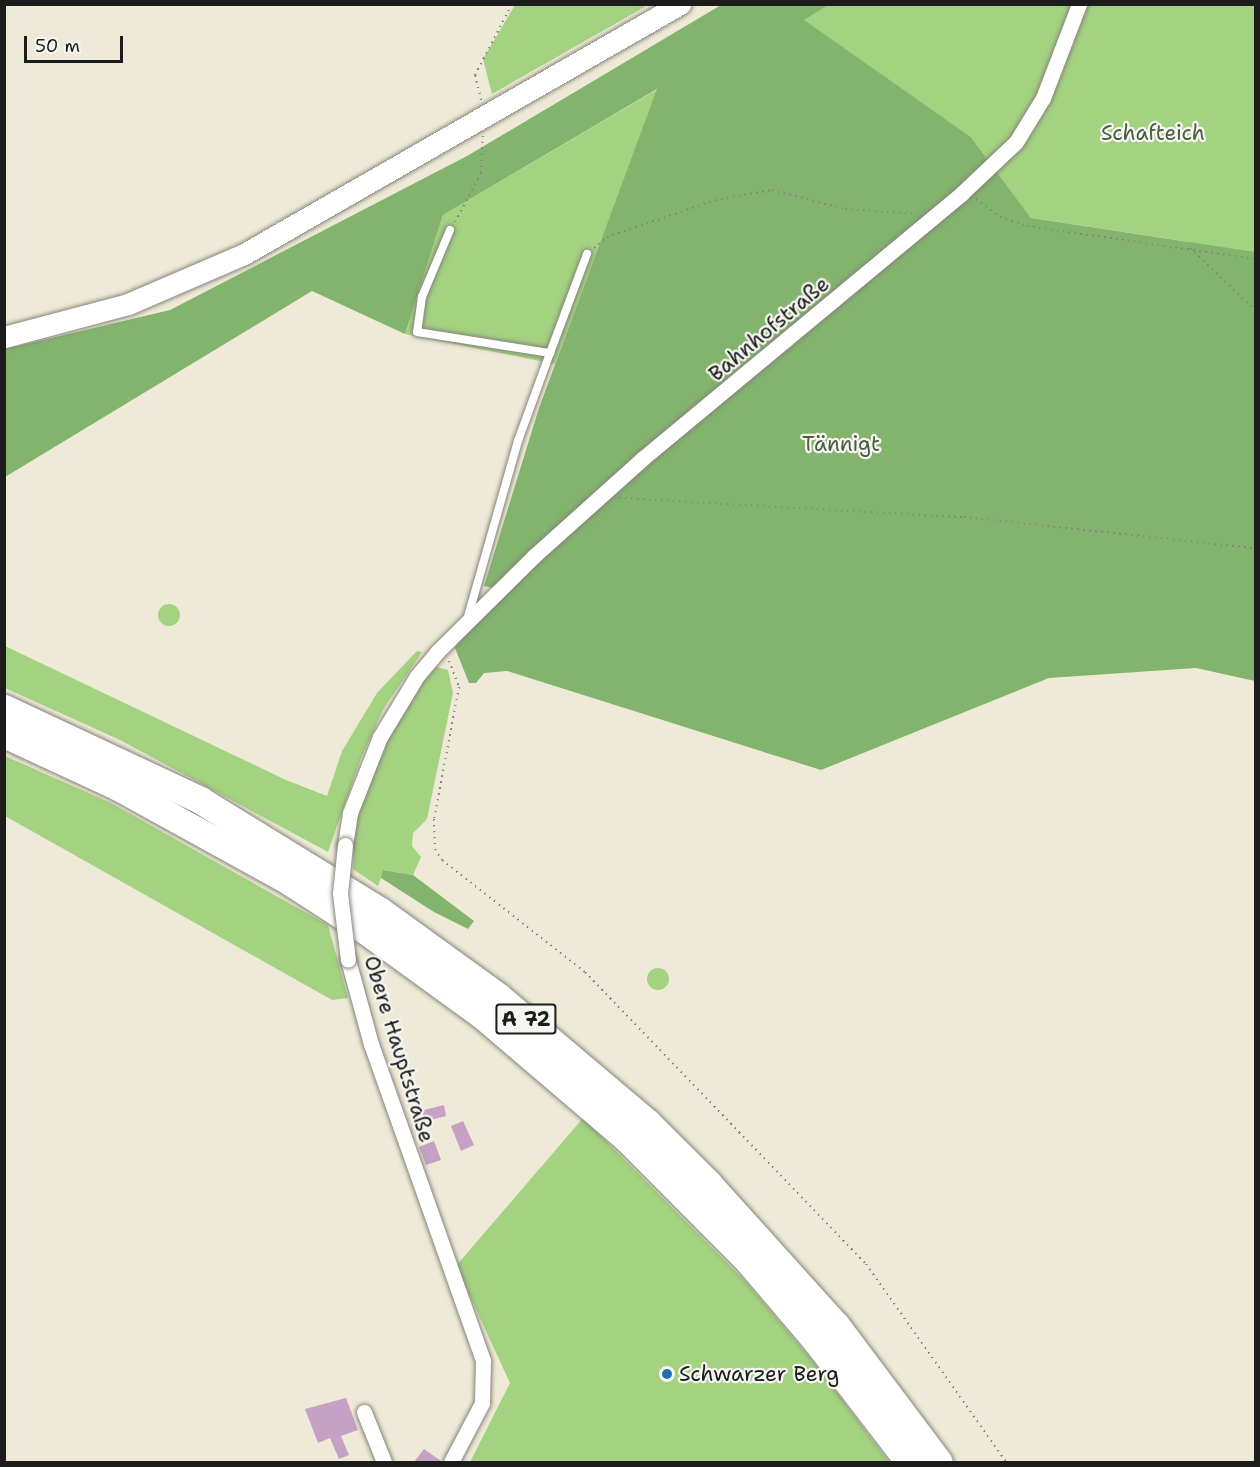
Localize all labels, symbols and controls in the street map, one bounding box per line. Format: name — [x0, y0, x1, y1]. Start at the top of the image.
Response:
scale bar — [27, 24, 126, 62]
text: 50 m — [35, 34, 80, 58]
park label: Schafteich — [1101, 120, 1205, 146]
street label: Bahnhofstraße — [704, 271, 834, 387]
park label: Tännigt — [802, 431, 880, 457]
street label: Obere Hauptstraße — [359, 953, 439, 1145]
road number: A 72 — [494, 1002, 558, 1036]
place label: Schwarzer Berg — [679, 1361, 839, 1387]
marker: Schwarzer Berg — [660, 1367, 674, 1381]

